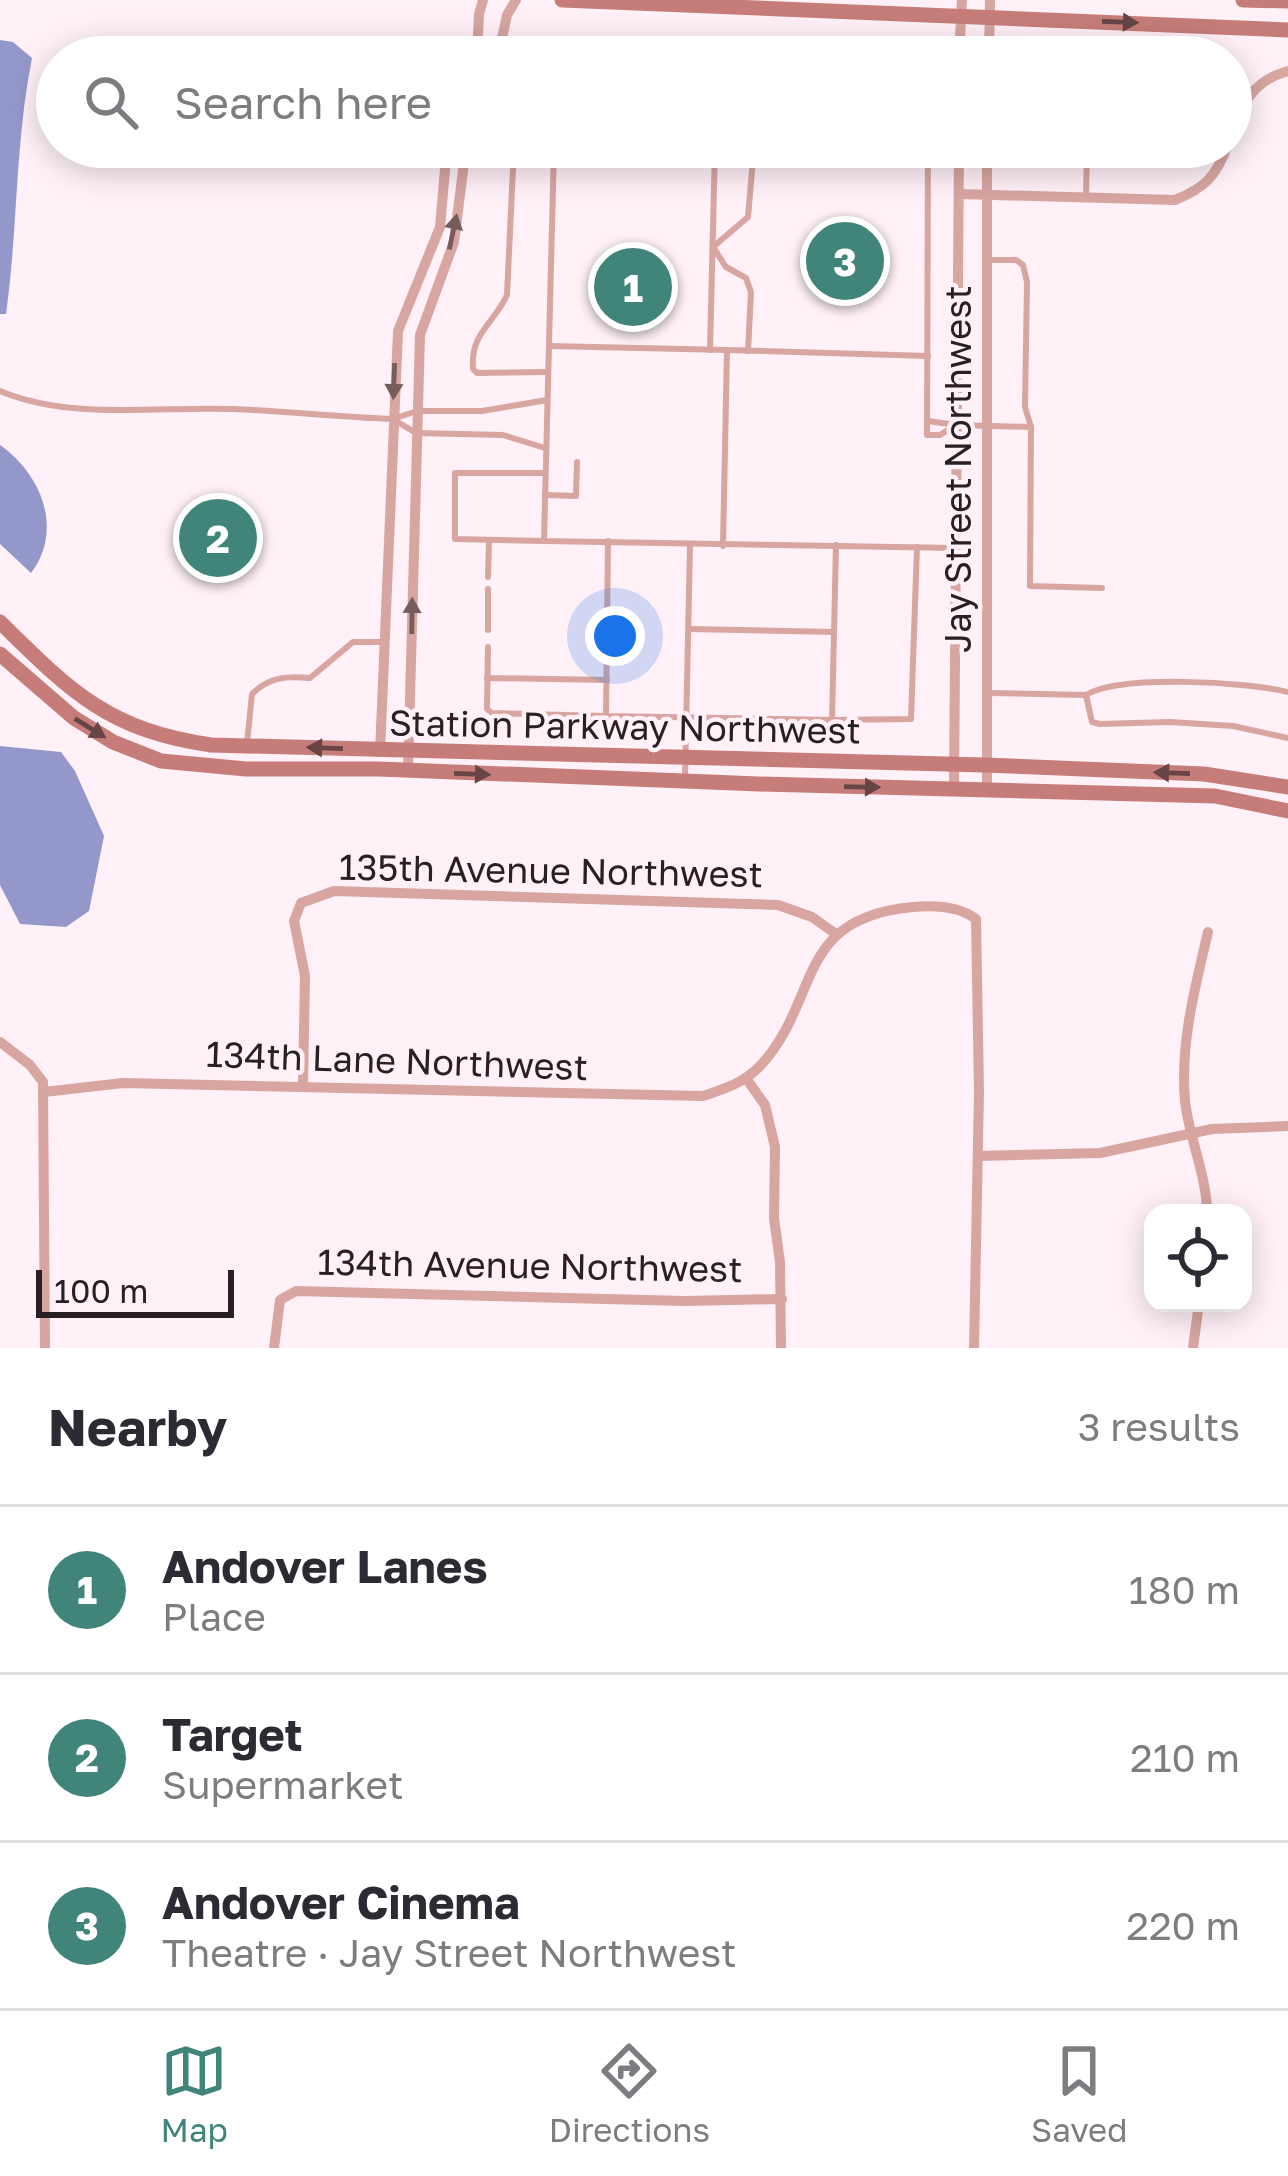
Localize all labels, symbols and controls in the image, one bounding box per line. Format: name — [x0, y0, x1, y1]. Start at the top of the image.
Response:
one-way arrow — [1102, 13, 1140, 32]
search box — [36, 36, 1252, 168]
icon: search — [78, 69, 144, 135]
text: Search here — [174, 75, 432, 129]
one-way arrow — [445, 212, 464, 250]
pin: 3 — [806, 216, 884, 306]
pin: 1 — [594, 242, 672, 332]
street label: Jay Street Northwest — [936, 285, 979, 653]
one-way arrow — [384, 363, 403, 401]
pin: 2 — [179, 493, 257, 583]
one-way arrow — [402, 596, 421, 634]
your location — [585, 606, 645, 666]
street label: Station Parkway Northwest — [389, 700, 861, 752]
one-way arrow — [74, 716, 107, 738]
one-way arrow — [305, 739, 343, 758]
one-way arrow — [1152, 763, 1190, 782]
one-way arrow — [454, 765, 492, 784]
one-way arrow — [844, 777, 882, 796]
street label: 135th Avenue Northwest — [339, 845, 763, 895]
street label: 134th Lane Northwest — [205, 1032, 589, 1088]
map controls — [1144, 1204, 1252, 1312]
button: locate — [1144, 1204, 1252, 1312]
street label: 134th Avenue Northwest — [317, 1240, 743, 1290]
scale bar — [36, 1264, 234, 1317]
text: 100 m — [54, 1271, 148, 1310]
text: Nearby — [48, 1396, 227, 1457]
text: 3 results — [1078, 1403, 1240, 1450]
text: Andover Lanes — [162, 1539, 488, 1593]
text: 1 — [77, 1566, 97, 1613]
text: 180 m — [1129, 1566, 1240, 1613]
text: Place — [162, 1593, 266, 1640]
text: Target — [162, 1707, 303, 1761]
text: 2 — [75, 1734, 99, 1781]
text: 210 m — [1130, 1734, 1240, 1781]
text: Supermarket — [162, 1761, 404, 1808]
text: Andover Cinema — [162, 1875, 520, 1929]
text: 3 — [75, 1902, 99, 1949]
text: 220 m — [1126, 1902, 1240, 1949]
text: Theatre · Jay Street Northwest — [162, 1929, 737, 1976]
tab: Map — [161, 2038, 228, 2149]
tab: Directions — [549, 2038, 710, 2149]
tab: Saved — [1031, 2038, 1127, 2149]

